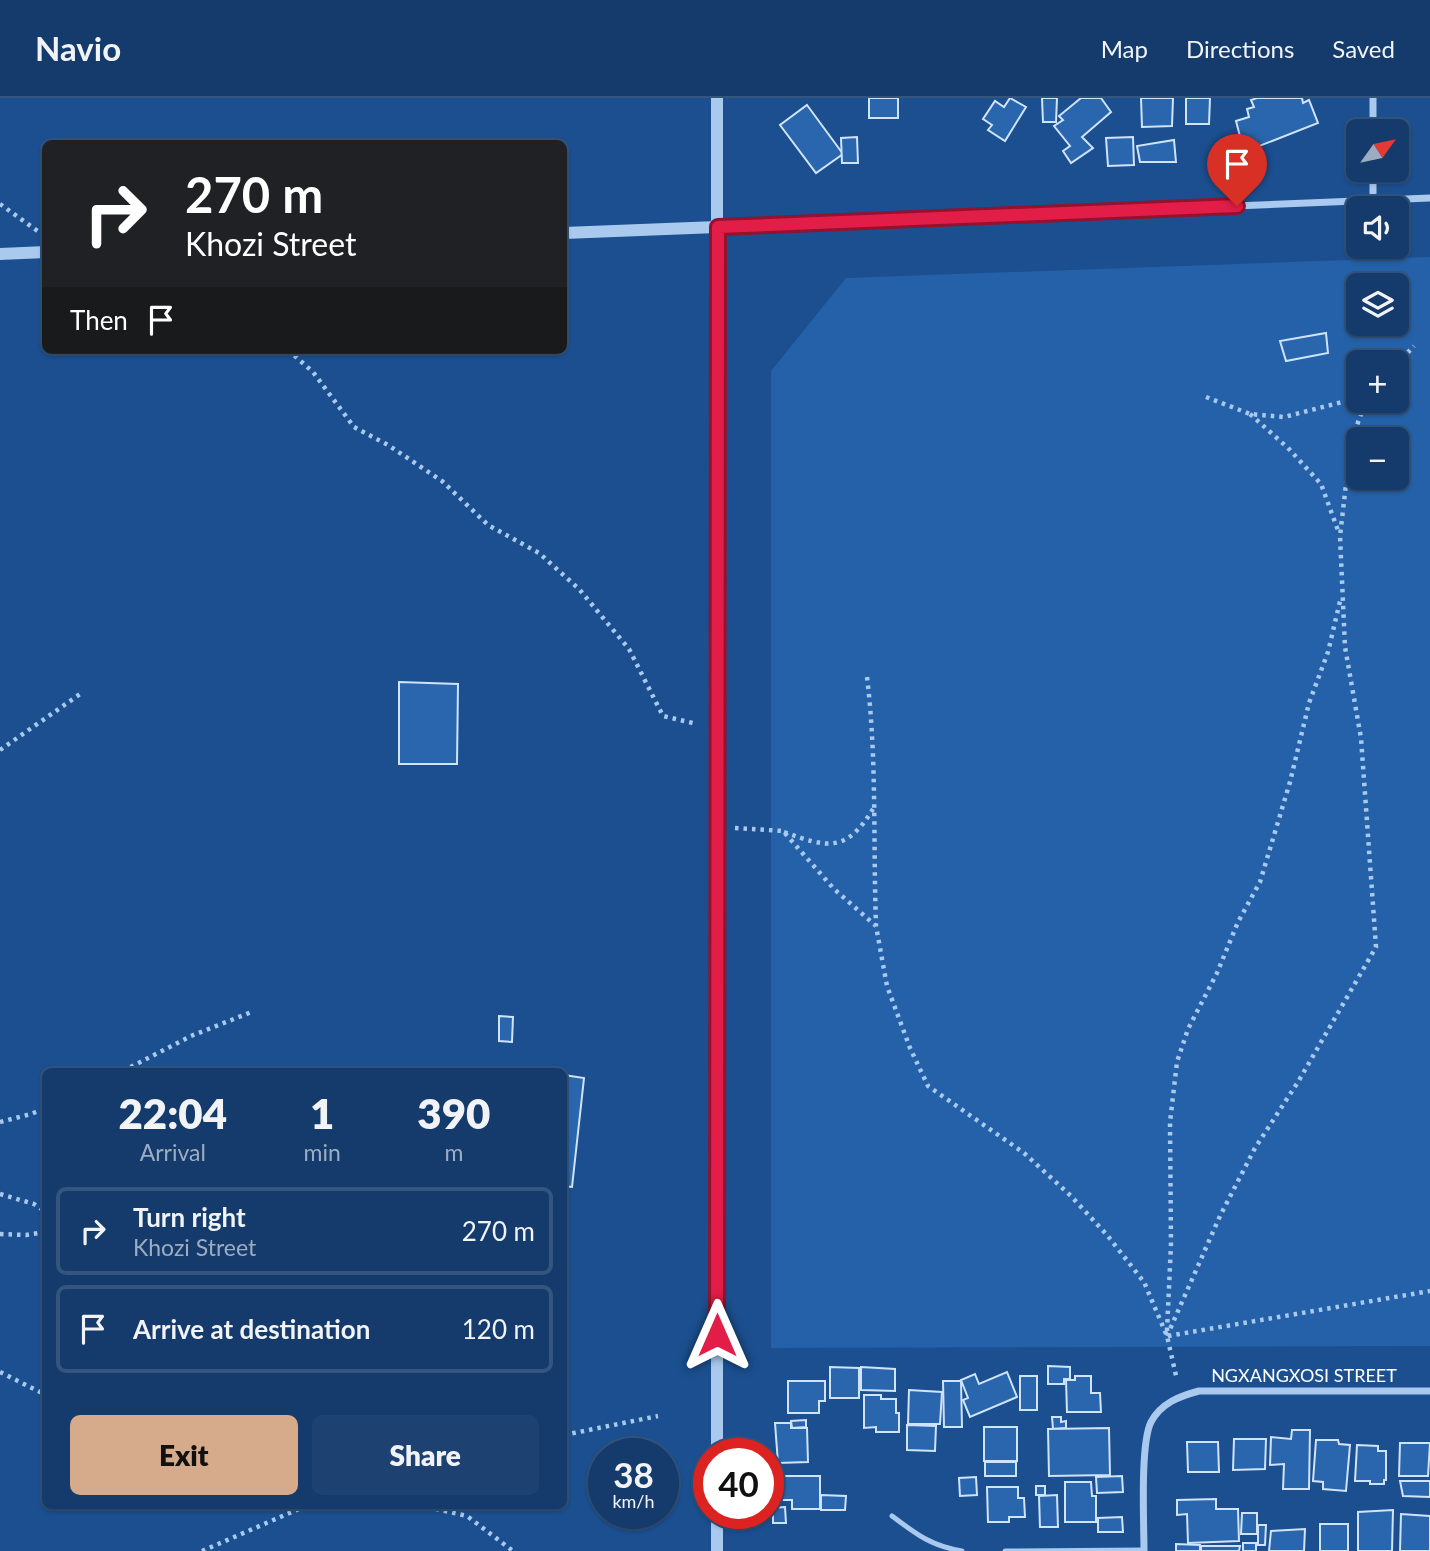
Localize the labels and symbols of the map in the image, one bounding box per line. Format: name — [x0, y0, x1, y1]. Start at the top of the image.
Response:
north arrow — [1346, 119, 1409, 182]
pin — [1207, 134, 1267, 206]
position arrow — [680, 1298, 754, 1372]
street label: NGXANGXOSI STREET — [1211, 1364, 1397, 1386]
speed limit sign: 40 — [693, 1438, 784, 1529]

